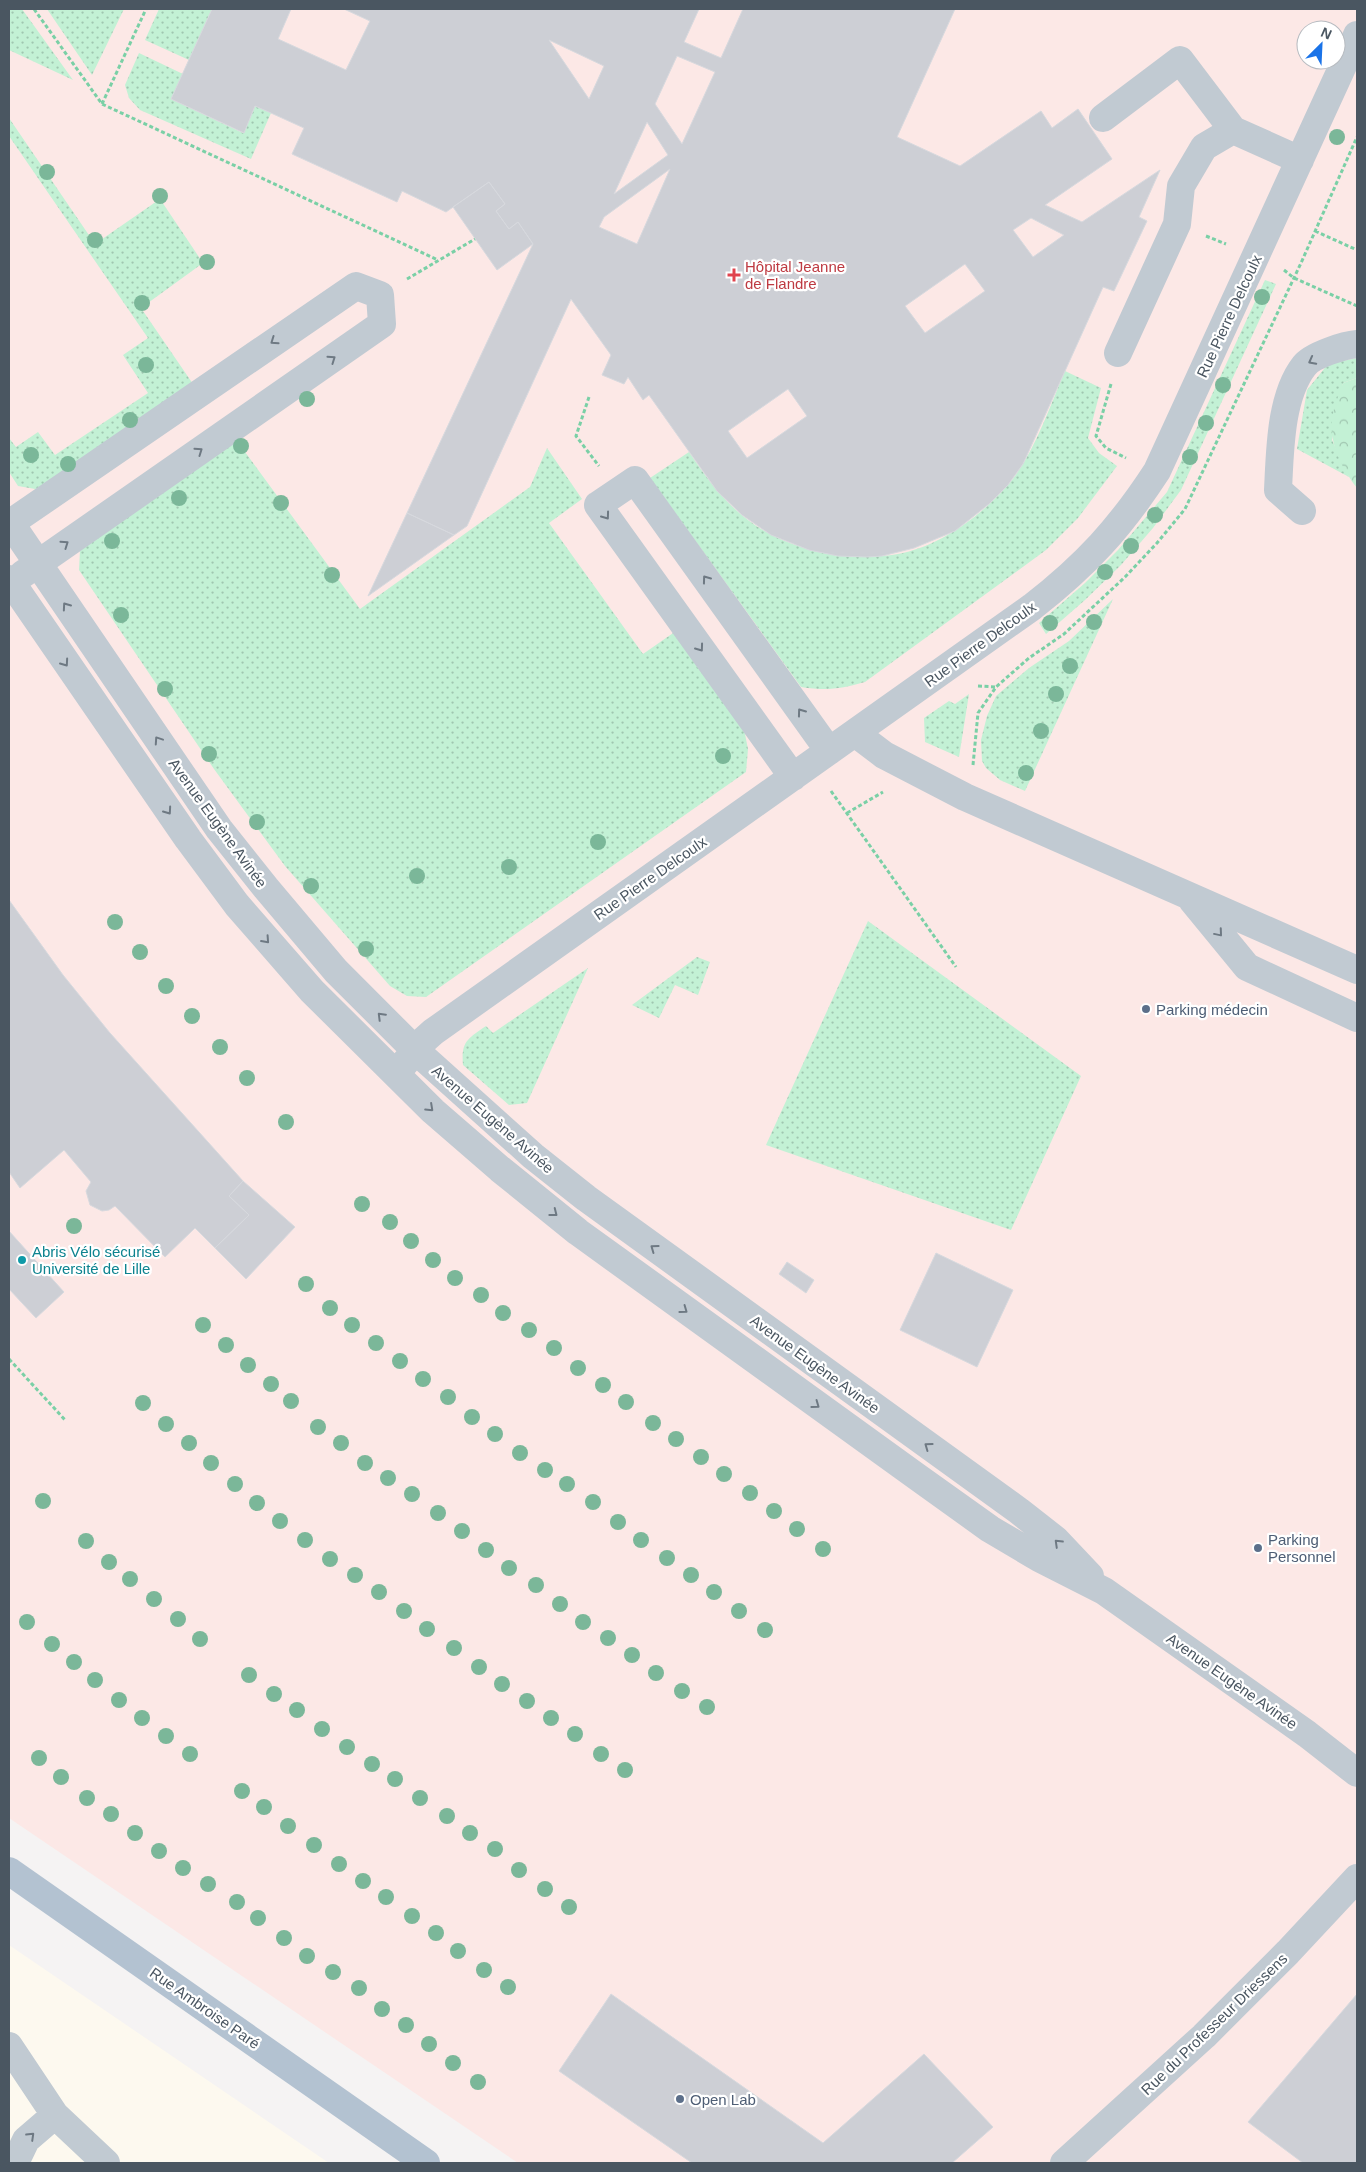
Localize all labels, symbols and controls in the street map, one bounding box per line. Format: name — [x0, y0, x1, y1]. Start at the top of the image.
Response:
north arrow — [1296, 20, 1346, 70]
text: N — [1318, 24, 1334, 42]
street label: Rue Pierre Delcoulx — [1193, 252, 1265, 380]
place label: Hôpital Jeanne de Flandre — [745, 258, 845, 292]
marker: Hôpital Jeanne de Flandre — [727, 268, 741, 282]
one-way arrow — [270, 335, 279, 345]
one-way arrow — [1309, 354, 1318, 364]
one-way arrow — [327, 356, 336, 365]
one-way arrow — [193, 448, 203, 457]
one-way arrow — [600, 510, 609, 519]
one-way arrow — [60, 541, 69, 550]
one-way arrow — [703, 576, 712, 585]
street label: Rue Pierre Delcoulx — [921, 598, 1039, 690]
one-way arrow — [63, 602, 72, 612]
one-way arrow — [694, 642, 703, 651]
one-way arrow — [59, 657, 68, 666]
one-way arrow — [798, 708, 807, 718]
one-way arrow — [155, 737, 164, 746]
street label: Avenue Eugène Avinée — [165, 755, 271, 891]
one-way arrow — [162, 805, 171, 814]
street label: Rue Pierre Delcoulx — [590, 832, 710, 923]
one-way arrow — [1213, 927, 1221, 936]
one-way arrow — [261, 934, 270, 943]
place label: Parking médecin — [1156, 1001, 1268, 1018]
marker: Parking médecin — [1140, 1003, 1152, 1015]
one-way arrow — [378, 1012, 387, 1021]
street label: Avenue Eugène Avinée — [429, 1062, 557, 1176]
one-way arrow — [425, 1102, 434, 1111]
one-way arrow — [548, 1208, 557, 1216]
place label: Abris Vélo sécurisé Université de Lille — [32, 1243, 160, 1277]
one-way arrow — [651, 1246, 660, 1254]
marker: Abris Vélo sécurisé Université de Lille — [16, 1254, 28, 1266]
one-way arrow — [679, 1304, 688, 1313]
street label: Avenue Eugène Avinée — [747, 1311, 883, 1417]
one-way arrow — [811, 1399, 820, 1408]
one-way arrow — [924, 1443, 934, 1452]
place label: Parking Personnel — [1268, 1531, 1336, 1565]
one-way arrow — [1055, 1540, 1064, 1549]
marker: Parking Personnel — [1252, 1542, 1264, 1554]
street label: Avenue Eugène Avinée — [1163, 1629, 1301, 1733]
street label: Rue du Professeur Driessens — [1138, 1950, 1290, 2098]
street label: Rue Ambroise Paré — [147, 1964, 263, 2052]
place label: Open Lab — [690, 2091, 756, 2108]
marker: Open Lab — [674, 2093, 686, 2105]
one-way arrow — [26, 2133, 35, 2142]

